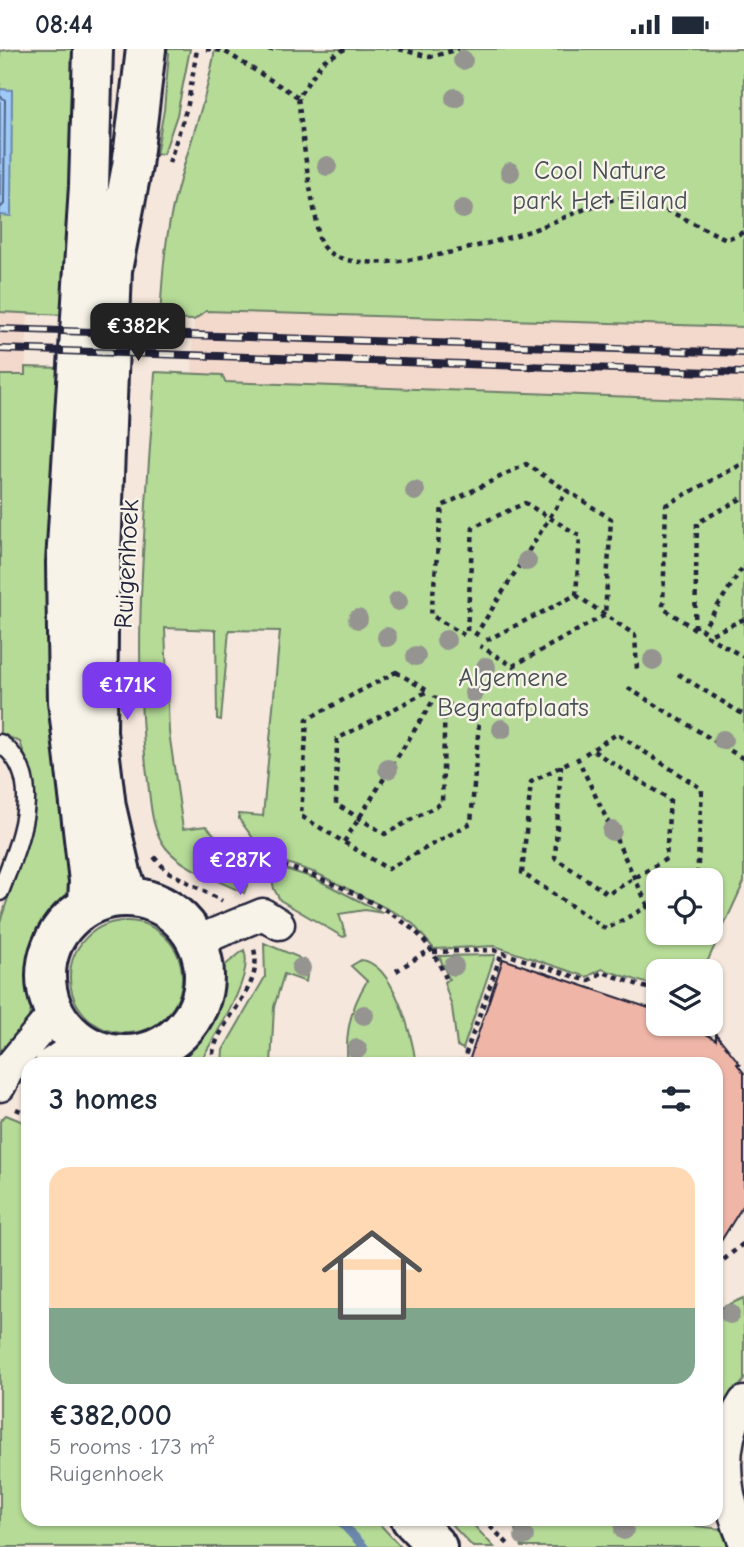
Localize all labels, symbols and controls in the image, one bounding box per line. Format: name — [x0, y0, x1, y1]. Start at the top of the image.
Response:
text: 08:44 — [35, 10, 93, 40]
park label: Cool Nature park Het Eiland — [512, 156, 688, 216]
pin: €382K — [89, 303, 187, 363]
text: €382K — [106, 312, 170, 339]
street label: Ruigenhoek — [109, 498, 145, 629]
pin: €171K — [78, 663, 176, 722]
park label: Algemene Begraafplaats — [437, 663, 589, 723]
text: €171K — [98, 671, 156, 698]
pin: €287K — [191, 837, 289, 897]
text: €287K — [209, 846, 271, 873]
map controls — [646, 868, 723, 1036]
button: locate — [646, 868, 723, 945]
button: layers — [646, 959, 723, 1036]
icon: filters — [657, 1080, 695, 1118]
text: 3 homes — [49, 1082, 157, 1117]
icon: home — [309, 1212, 435, 1338]
text: €382,000 — [49, 1398, 172, 1433]
text: 5 rooms · 173 m² — [49, 1433, 214, 1460]
text: Ruigenhoek — [49, 1460, 163, 1487]

